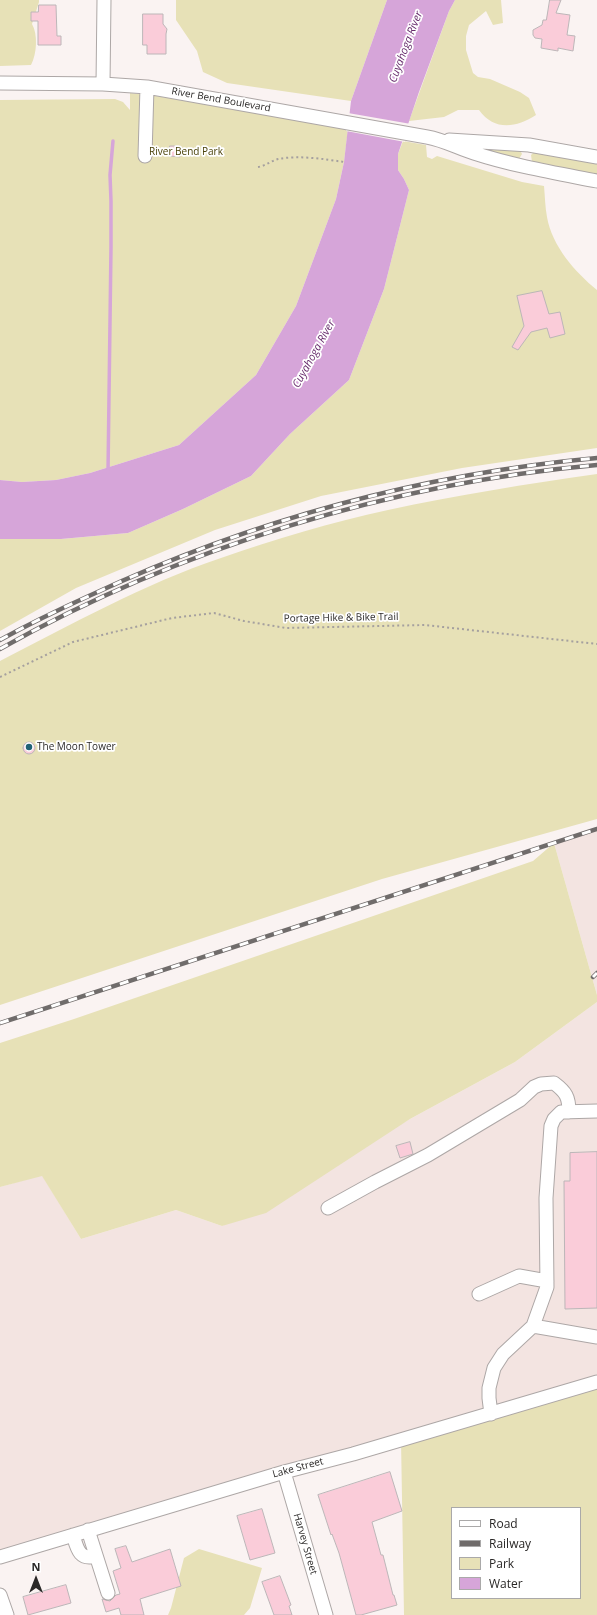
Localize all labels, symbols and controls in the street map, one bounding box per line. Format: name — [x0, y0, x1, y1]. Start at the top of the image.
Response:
water label: Cuyahoga River — [386, 9, 426, 85]
street label: River Bend Boulevard — [171, 85, 271, 115]
park label: River Bend Park — [149, 146, 223, 158]
water label: Cuyahoga River — [290, 318, 338, 390]
street label: Portage Hike & Bike Trail — [284, 611, 398, 625]
place label: The Moon Tower — [37, 741, 116, 753]
marker: The Moon Tower — [24, 742, 34, 752]
street label: Lake Street — [271, 1455, 325, 1481]
legend — [451, 1507, 581, 1599]
street label: Harvey Street — [291, 1512, 319, 1576]
text: Road — [489, 1515, 518, 1532]
text: Railway — [489, 1535, 531, 1552]
text: Park — [489, 1555, 514, 1572]
north arrow — [16, 1559, 56, 1599]
text: N — [32, 1559, 40, 1574]
text: Water — [489, 1575, 523, 1592]

